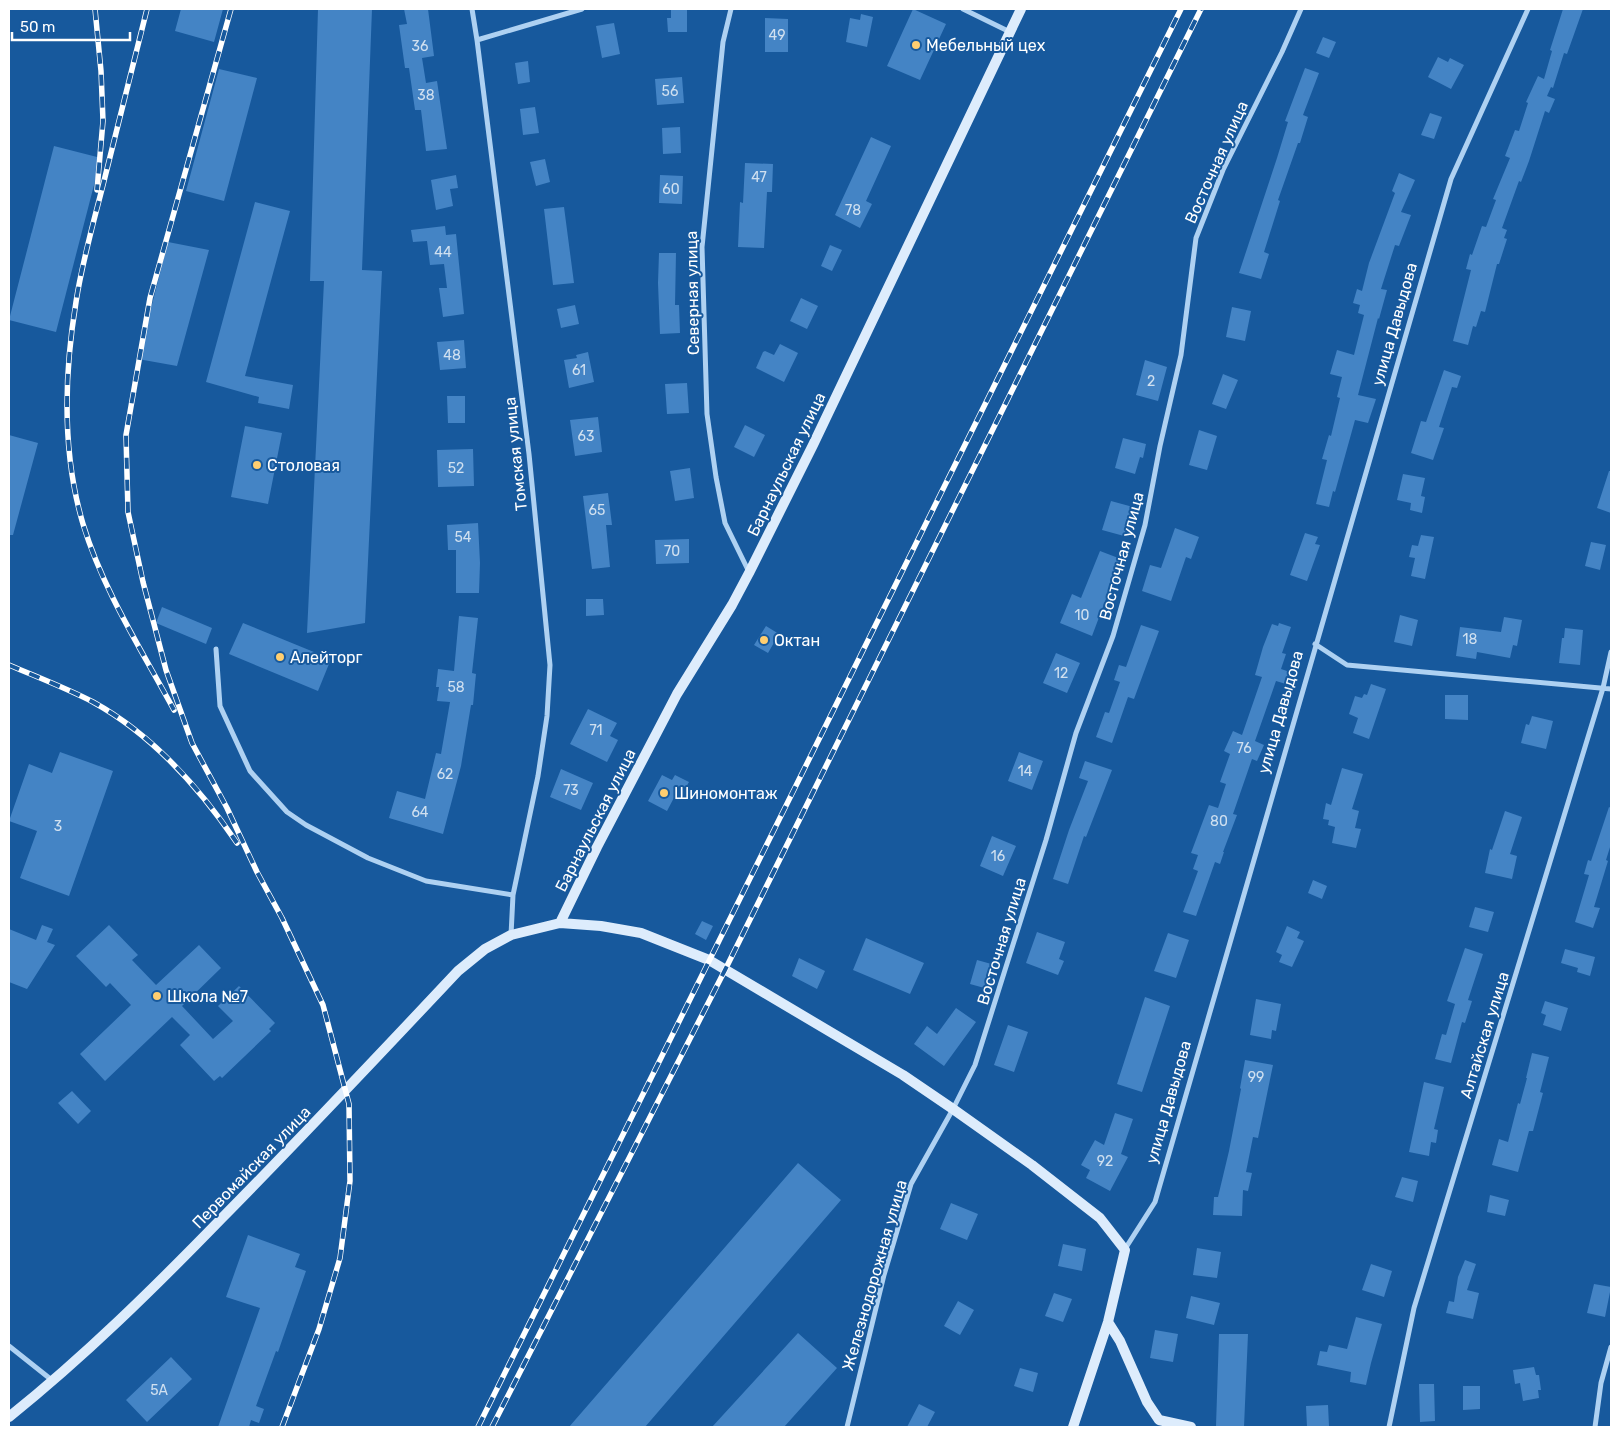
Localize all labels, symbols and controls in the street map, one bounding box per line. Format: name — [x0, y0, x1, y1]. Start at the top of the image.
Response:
scale bar — [12, 10, 130, 42]
text: 50 m — [20, 18, 55, 36]
house number: 49 — [769, 27, 785, 44]
place label: Мебельный цех — [926, 36, 1046, 55]
house number: 36 — [412, 38, 428, 55]
marker: Мебельный цех — [910, 39, 922, 51]
house number: 56 — [662, 83, 678, 100]
house number: 38 — [417, 87, 435, 104]
street label: Восточная улица — [1181, 98, 1252, 226]
house number: 47 — [751, 169, 767, 186]
house number: 60 — [662, 181, 680, 198]
house number: 78 — [845, 202, 861, 219]
street label: Северная улица — [682, 231, 703, 355]
house number: 44 — [434, 244, 452, 261]
street label: улица Давыдова — [1368, 260, 1421, 388]
house number: 48 — [443, 347, 461, 364]
house number: 61 — [572, 362, 586, 379]
house number: 2 — [1147, 373, 1155, 390]
street label: Барнаульская улица — [743, 389, 830, 539]
street label: Томская улица — [500, 396, 531, 512]
house number: 63 — [578, 428, 594, 445]
place label: Столовая — [267, 456, 340, 475]
marker: Столовая — [251, 459, 263, 471]
house number: 52 — [448, 460, 464, 477]
street label: Восточная улица — [1095, 490, 1148, 622]
house number: 65 — [589, 502, 605, 519]
house number: 54 — [454, 529, 472, 546]
house number: 70 — [664, 543, 680, 560]
house number: 10 — [1075, 607, 1090, 624]
place label: Октан — [774, 631, 820, 650]
house number: 18 — [1463, 631, 1478, 648]
marker: Октан — [758, 634, 770, 646]
place label: Алейторг — [290, 648, 363, 667]
street label: улица Давыдова — [1254, 648, 1307, 776]
marker: Алейторг — [274, 651, 286, 663]
house number: 12 — [1054, 665, 1068, 682]
house number: 58 — [447, 679, 465, 696]
house number: 71 — [589, 722, 603, 739]
house number: 76 — [1236, 740, 1252, 757]
street label: Барнаульская улица — [551, 746, 640, 895]
house number: 14 — [1018, 763, 1033, 780]
house number: 62 — [437, 766, 453, 783]
house number: 73 — [563, 782, 579, 799]
place label: Шиномонтаж — [674, 784, 778, 803]
marker: Шиномонтаж — [658, 787, 670, 799]
house number: 64 — [411, 804, 429, 821]
house number: 80 — [1210, 813, 1228, 830]
house number: 3 — [54, 818, 62, 835]
house number: 16 — [991, 848, 1005, 865]
street label: Восточная улица — [973, 875, 1030, 1007]
street label: Алтайская улица — [1456, 969, 1513, 1101]
place label: Школа №7 — [167, 987, 248, 1006]
marker: Школа №7 — [151, 990, 163, 1002]
street label: улица Давыдова — [1142, 1038, 1195, 1166]
house number: 99 — [1248, 1069, 1264, 1086]
street label: Первомайская улица — [188, 1102, 315, 1232]
house number: 92 — [1097, 1153, 1113, 1170]
street label: Железнодорожная улица — [838, 1178, 911, 1373]
house number: 5А — [150, 1382, 168, 1399]

